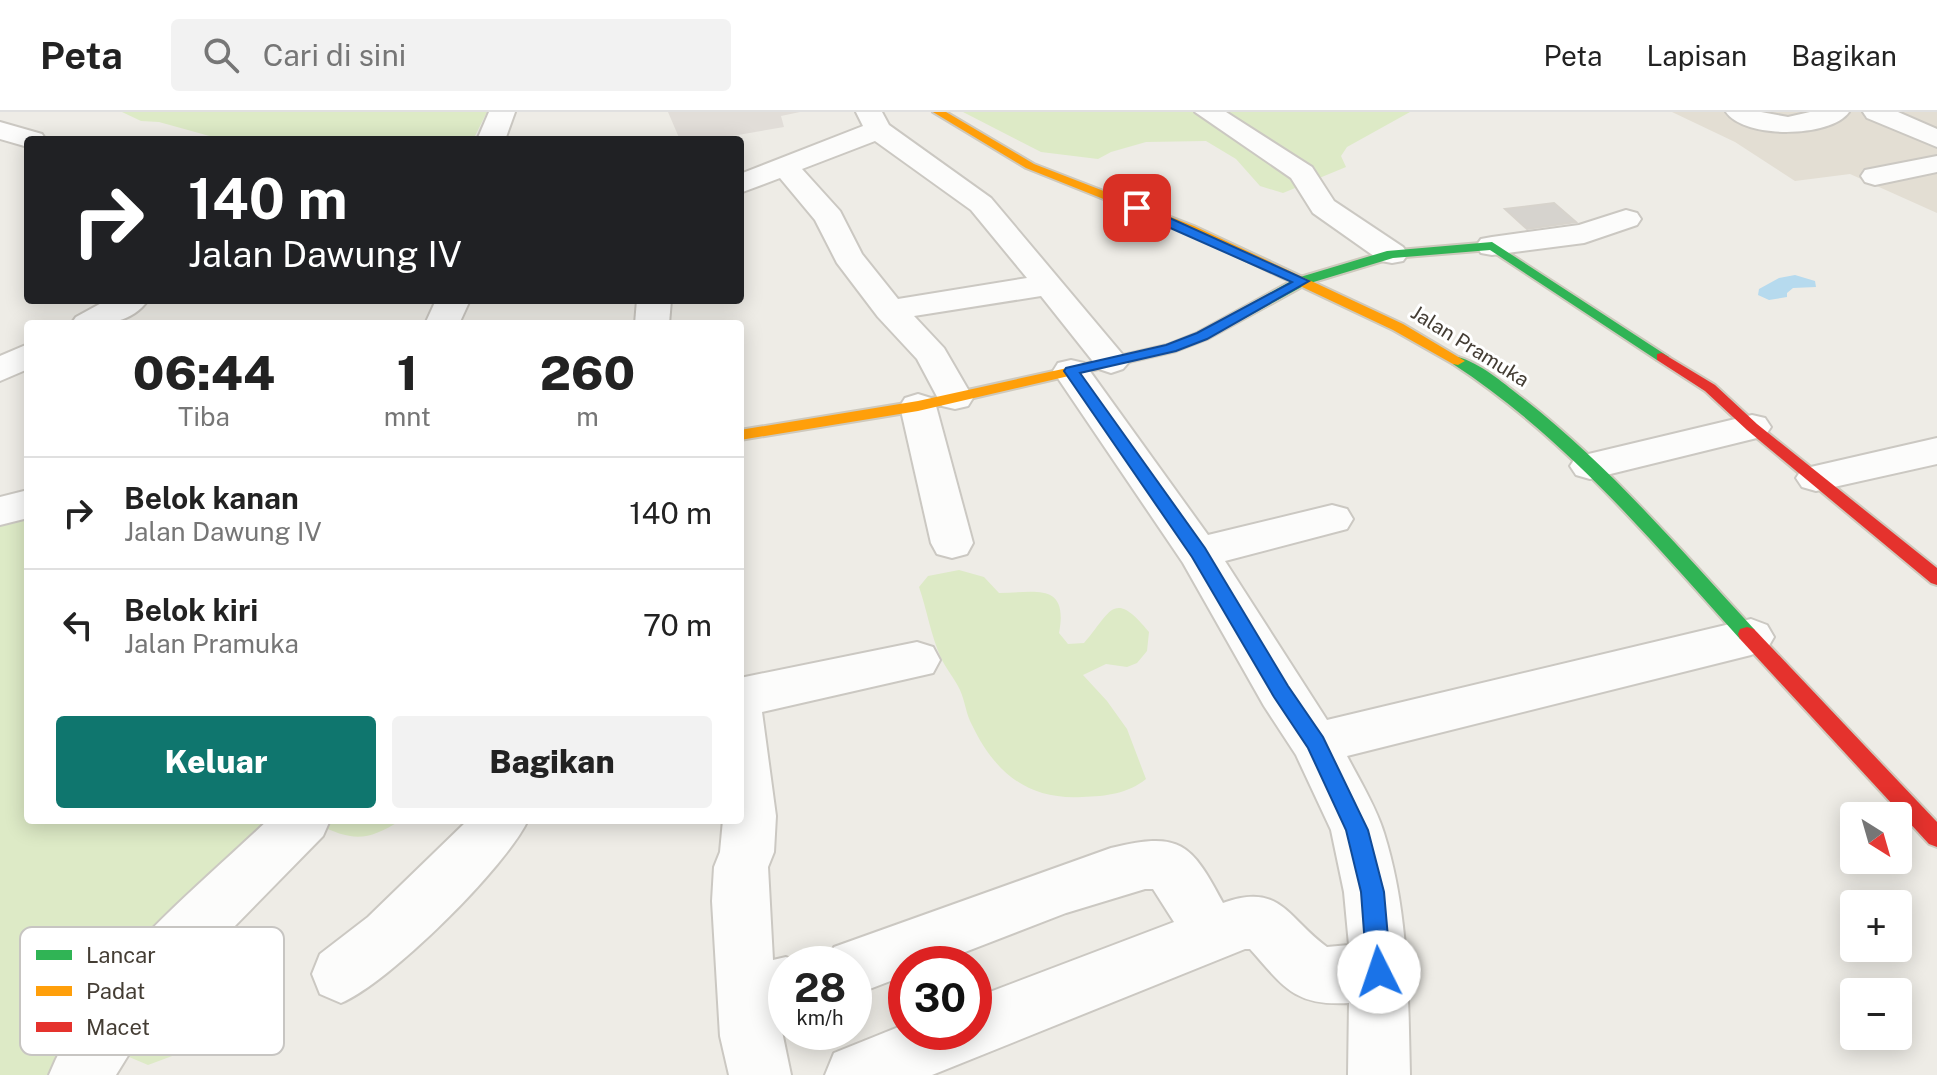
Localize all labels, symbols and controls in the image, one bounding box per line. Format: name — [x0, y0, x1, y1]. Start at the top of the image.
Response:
search box — [171, 19, 731, 91]
text: Peta — [40, 33, 123, 78]
icon: search — [199, 33, 243, 77]
text: Cari di sini — [263, 37, 406, 73]
text: Peta — [1543, 39, 1603, 72]
text: Lapisan — [1647, 39, 1747, 72]
text: Bagikan — [1791, 39, 1897, 72]
text: 140 m — [188, 166, 348, 232]
icon: right — [56, 168, 160, 272]
pin — [1103, 174, 1171, 242]
icon: arrive — [1115, 186, 1159, 230]
text: Jalan Dawung IV — [188, 233, 462, 275]
street label: Jalan Pramuka — [1407, 300, 1533, 392]
text: 06:44 — [133, 344, 275, 401]
text: 1 — [397, 344, 418, 401]
text: 260 — [540, 344, 635, 401]
text: Tiba — [178, 401, 230, 432]
text: mnt — [384, 401, 431, 432]
text: m — [576, 401, 599, 432]
text: Belok kanan — [124, 480, 299, 516]
icon: right — [56, 491, 100, 535]
text: 140 m — [629, 495, 712, 531]
text: Jalan Dawung IV — [124, 516, 322, 547]
text: Belok kiri — [124, 592, 258, 628]
icon: left — [56, 603, 100, 647]
text: 70 m — [643, 607, 712, 643]
text: Jalan Pramuka — [124, 628, 299, 659]
button: Keluar — [56, 716, 376, 808]
button: Bagikan — [392, 716, 712, 808]
north arrow — [1840, 802, 1912, 874]
map controls — [1840, 802, 1912, 1050]
button: + — [1840, 890, 1912, 962]
legend — [20, 927, 284, 1055]
position arrow — [1337, 930, 1421, 1014]
text: Lancar — [86, 942, 156, 968]
speed limit sign: 30 — [888, 946, 992, 1050]
text: 28 — [794, 964, 846, 1011]
text: Padat — [86, 978, 145, 1004]
button: − — [1840, 978, 1912, 1050]
text: km/h — [796, 1006, 844, 1030]
text: Macet — [86, 1014, 150, 1040]

